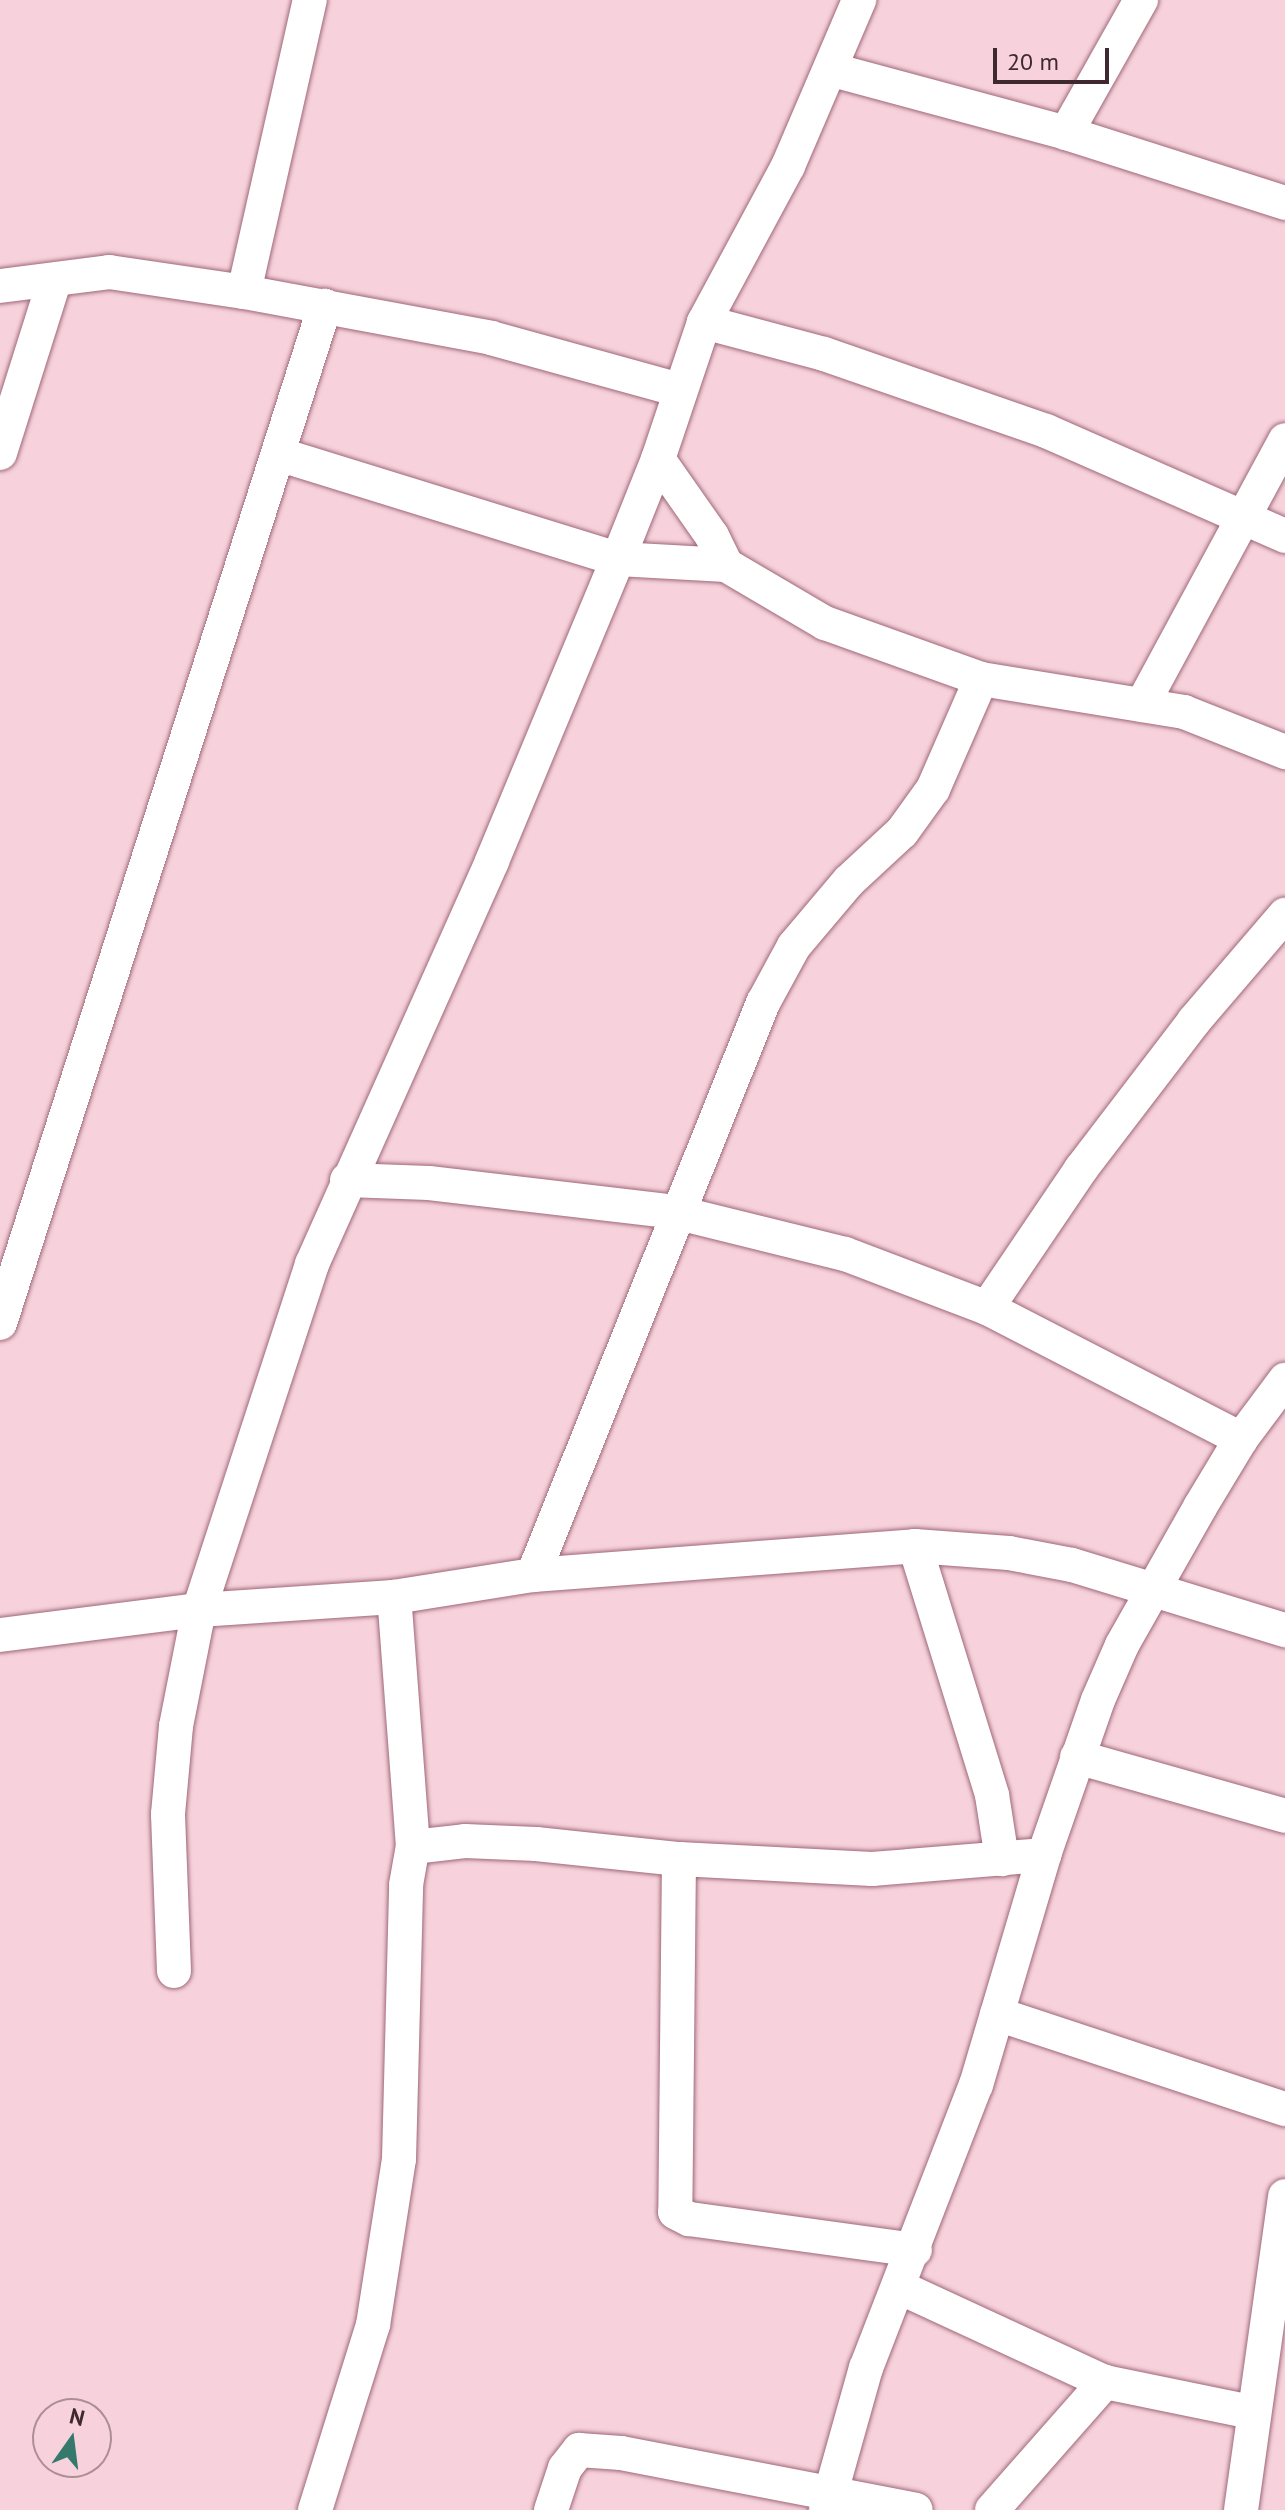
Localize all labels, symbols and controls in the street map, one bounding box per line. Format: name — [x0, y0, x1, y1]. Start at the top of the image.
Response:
scale bar — [997, 32, 1113, 82]
text: 20 m — [1007, 46, 1059, 77]
north arrow — [32, 2398, 112, 2478]
text: N — [67, 2401, 88, 2432]

